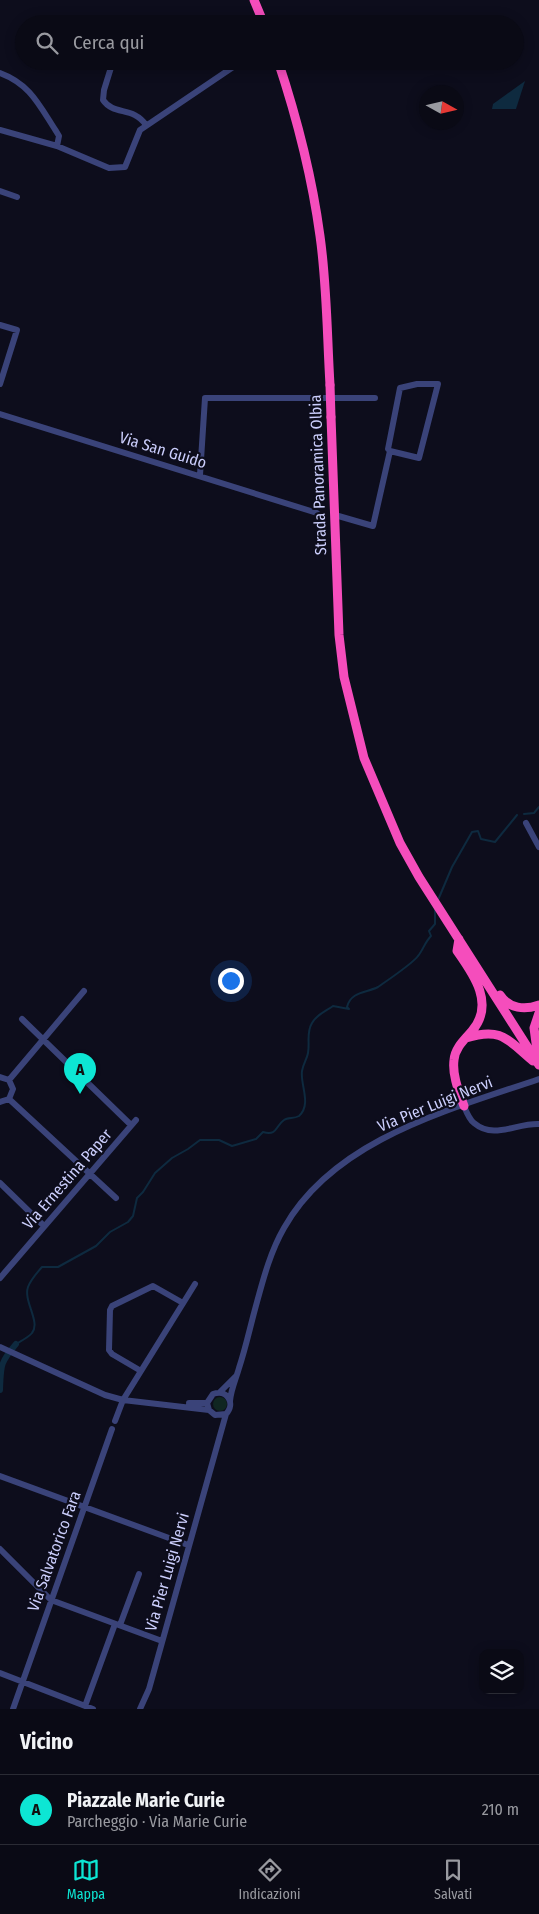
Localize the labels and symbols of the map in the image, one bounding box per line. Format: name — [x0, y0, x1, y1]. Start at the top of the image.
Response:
north arrow — [419, 85, 464, 130]
street label: Strada Panoramica Olbia — [306, 394, 330, 556]
street label: Via San Guido — [117, 428, 209, 472]
your location — [218, 968, 244, 994]
pin: A — [64, 1053, 96, 1094]
street label: Via Pier Luigi Nervi — [375, 1072, 495, 1136]
street label: Via Ernestina Paper — [18, 1125, 116, 1233]
street label: Via Salvatorico Fara — [23, 1488, 85, 1614]
street label: Via Pier Luigi Nervi — [141, 1511, 193, 1633]

